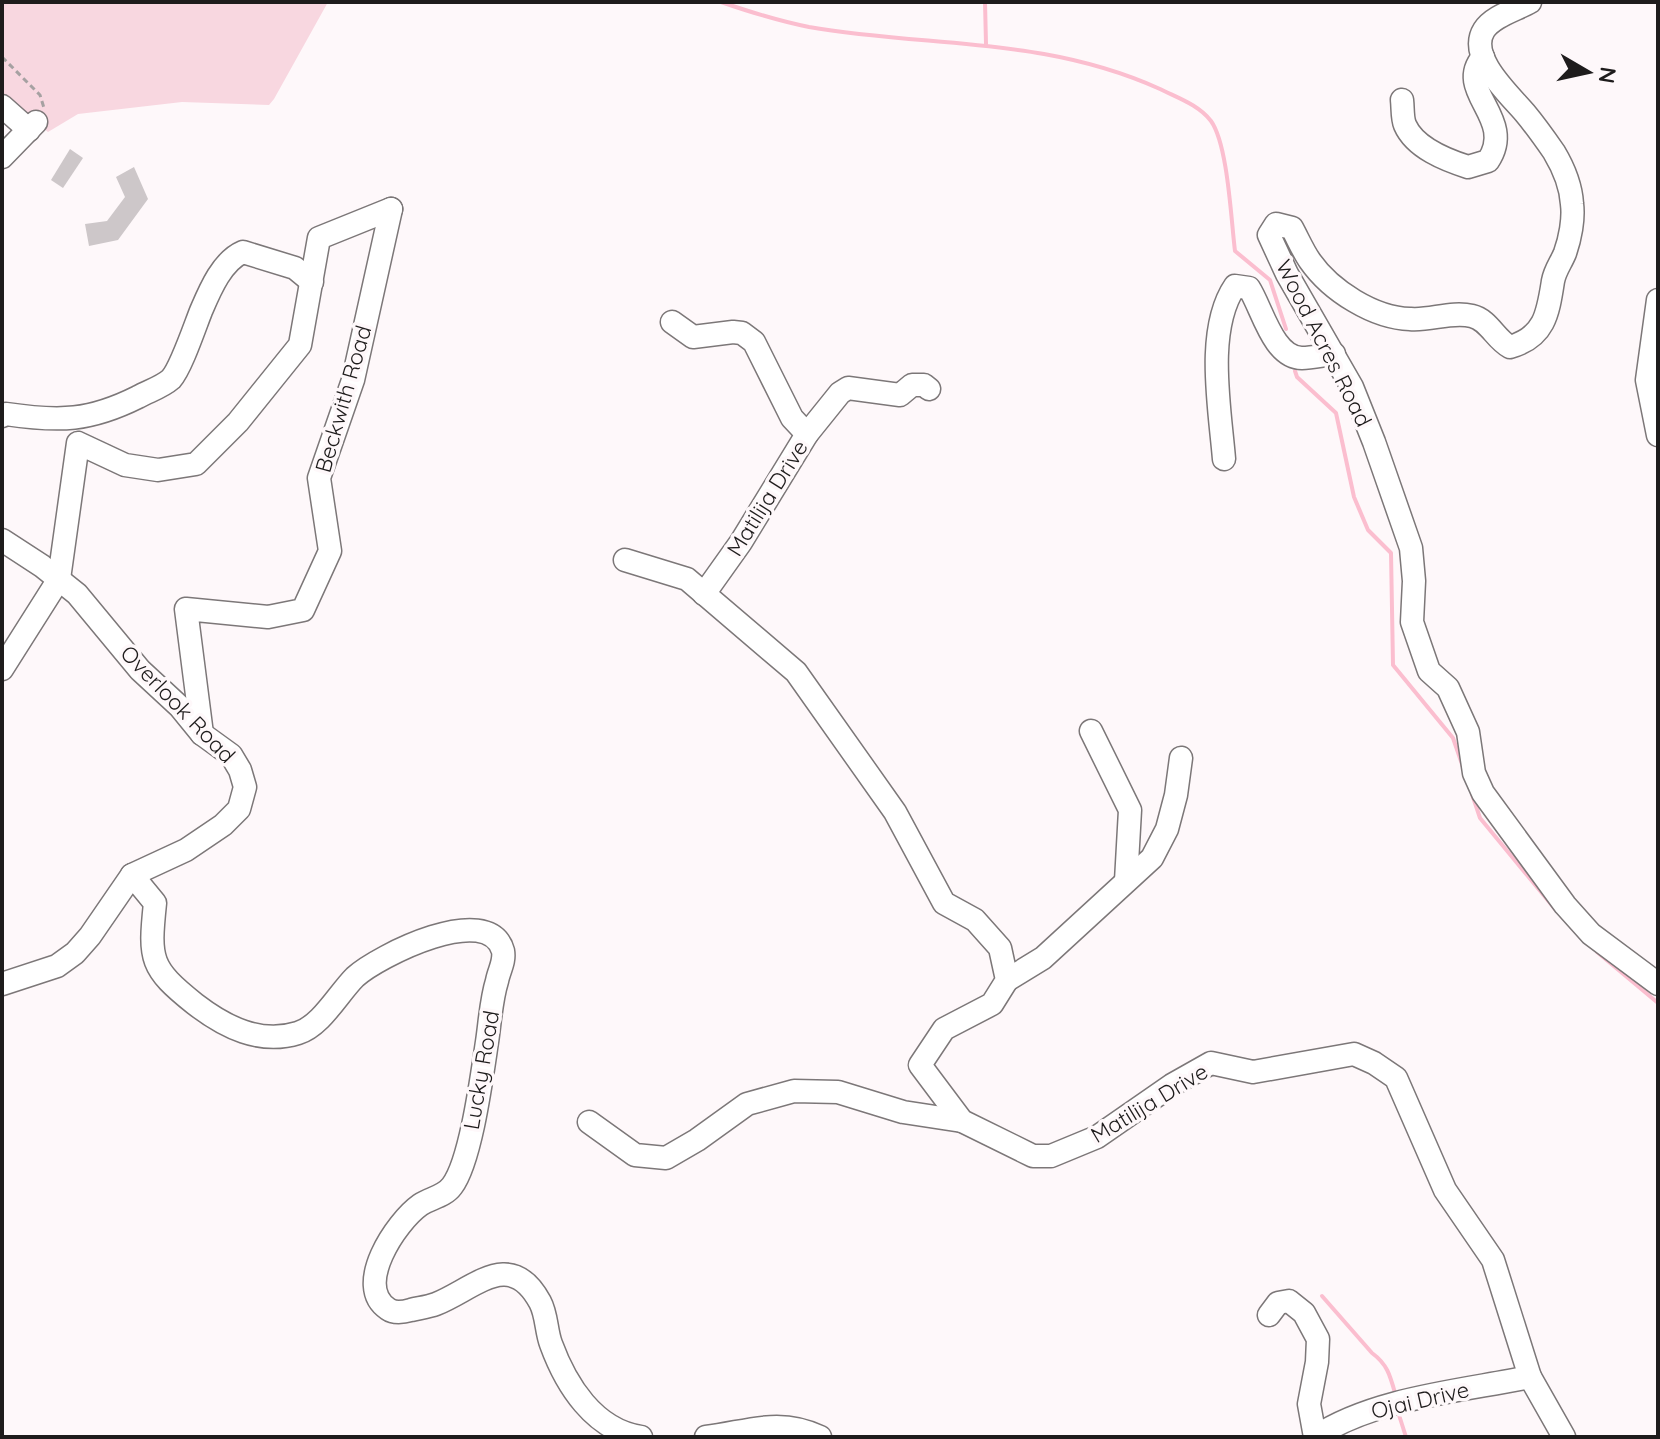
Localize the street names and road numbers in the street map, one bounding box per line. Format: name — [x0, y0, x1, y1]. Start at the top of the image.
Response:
street label: Wood Acres Road — [1270, 255, 1378, 431]
street label: Beckwith Road — [309, 322, 377, 476]
street label: Matilija Drive — [720, 435, 814, 561]
street label: Overlook Road — [115, 639, 241, 769]
street label: Lucky Road — [457, 1008, 505, 1132]
street label: Matilija Drive — [1085, 1057, 1213, 1149]
street label: Ojai Drive — [1368, 1375, 1472, 1425]

